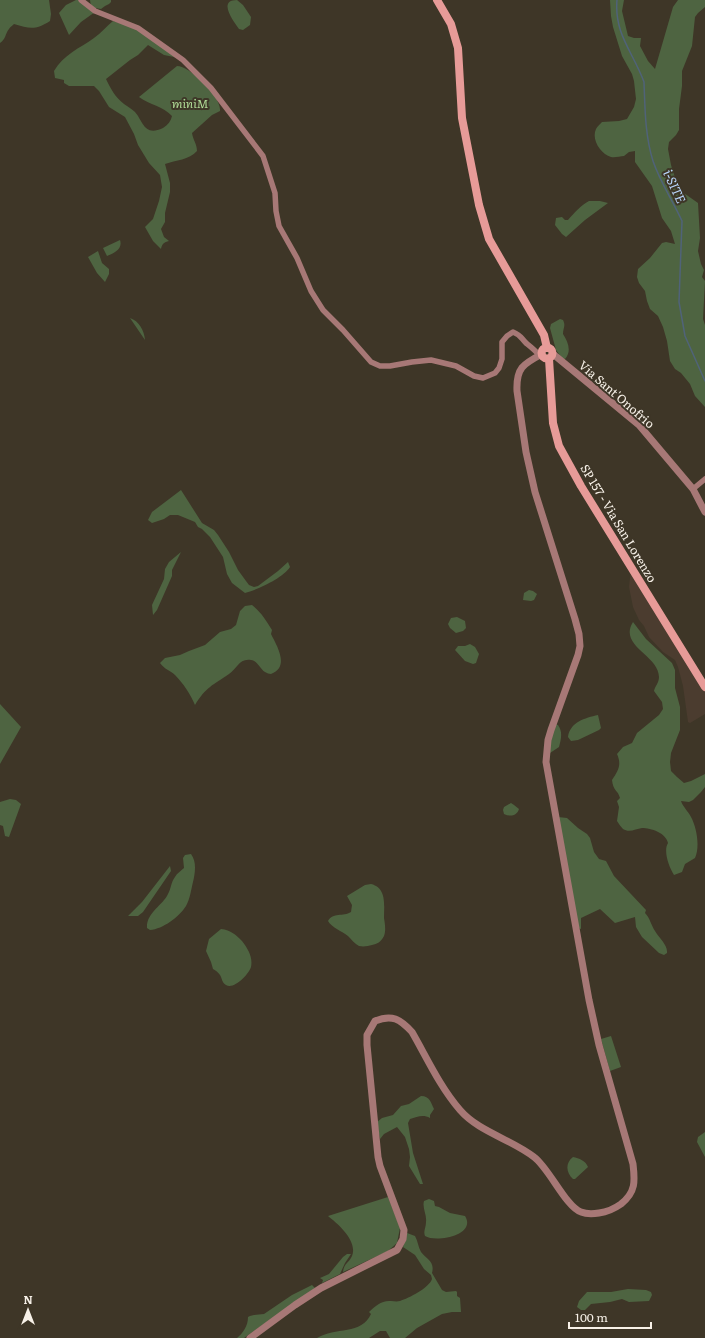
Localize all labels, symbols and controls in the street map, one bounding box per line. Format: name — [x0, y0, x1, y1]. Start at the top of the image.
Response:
park label: miniM — [172, 94, 209, 112]
water label: i-SITE — [659, 166, 691, 206]
street label: Via Sant'Onofrio — [575, 356, 659, 432]
street label: SP 157 - Via San Lorenzo — [576, 460, 662, 586]
north arrow — [8, 1290, 48, 1330]
text: N — [23, 1291, 33, 1307]
scale bar — [569, 1304, 651, 1330]
text: 100 m — [575, 1308, 608, 1326]

